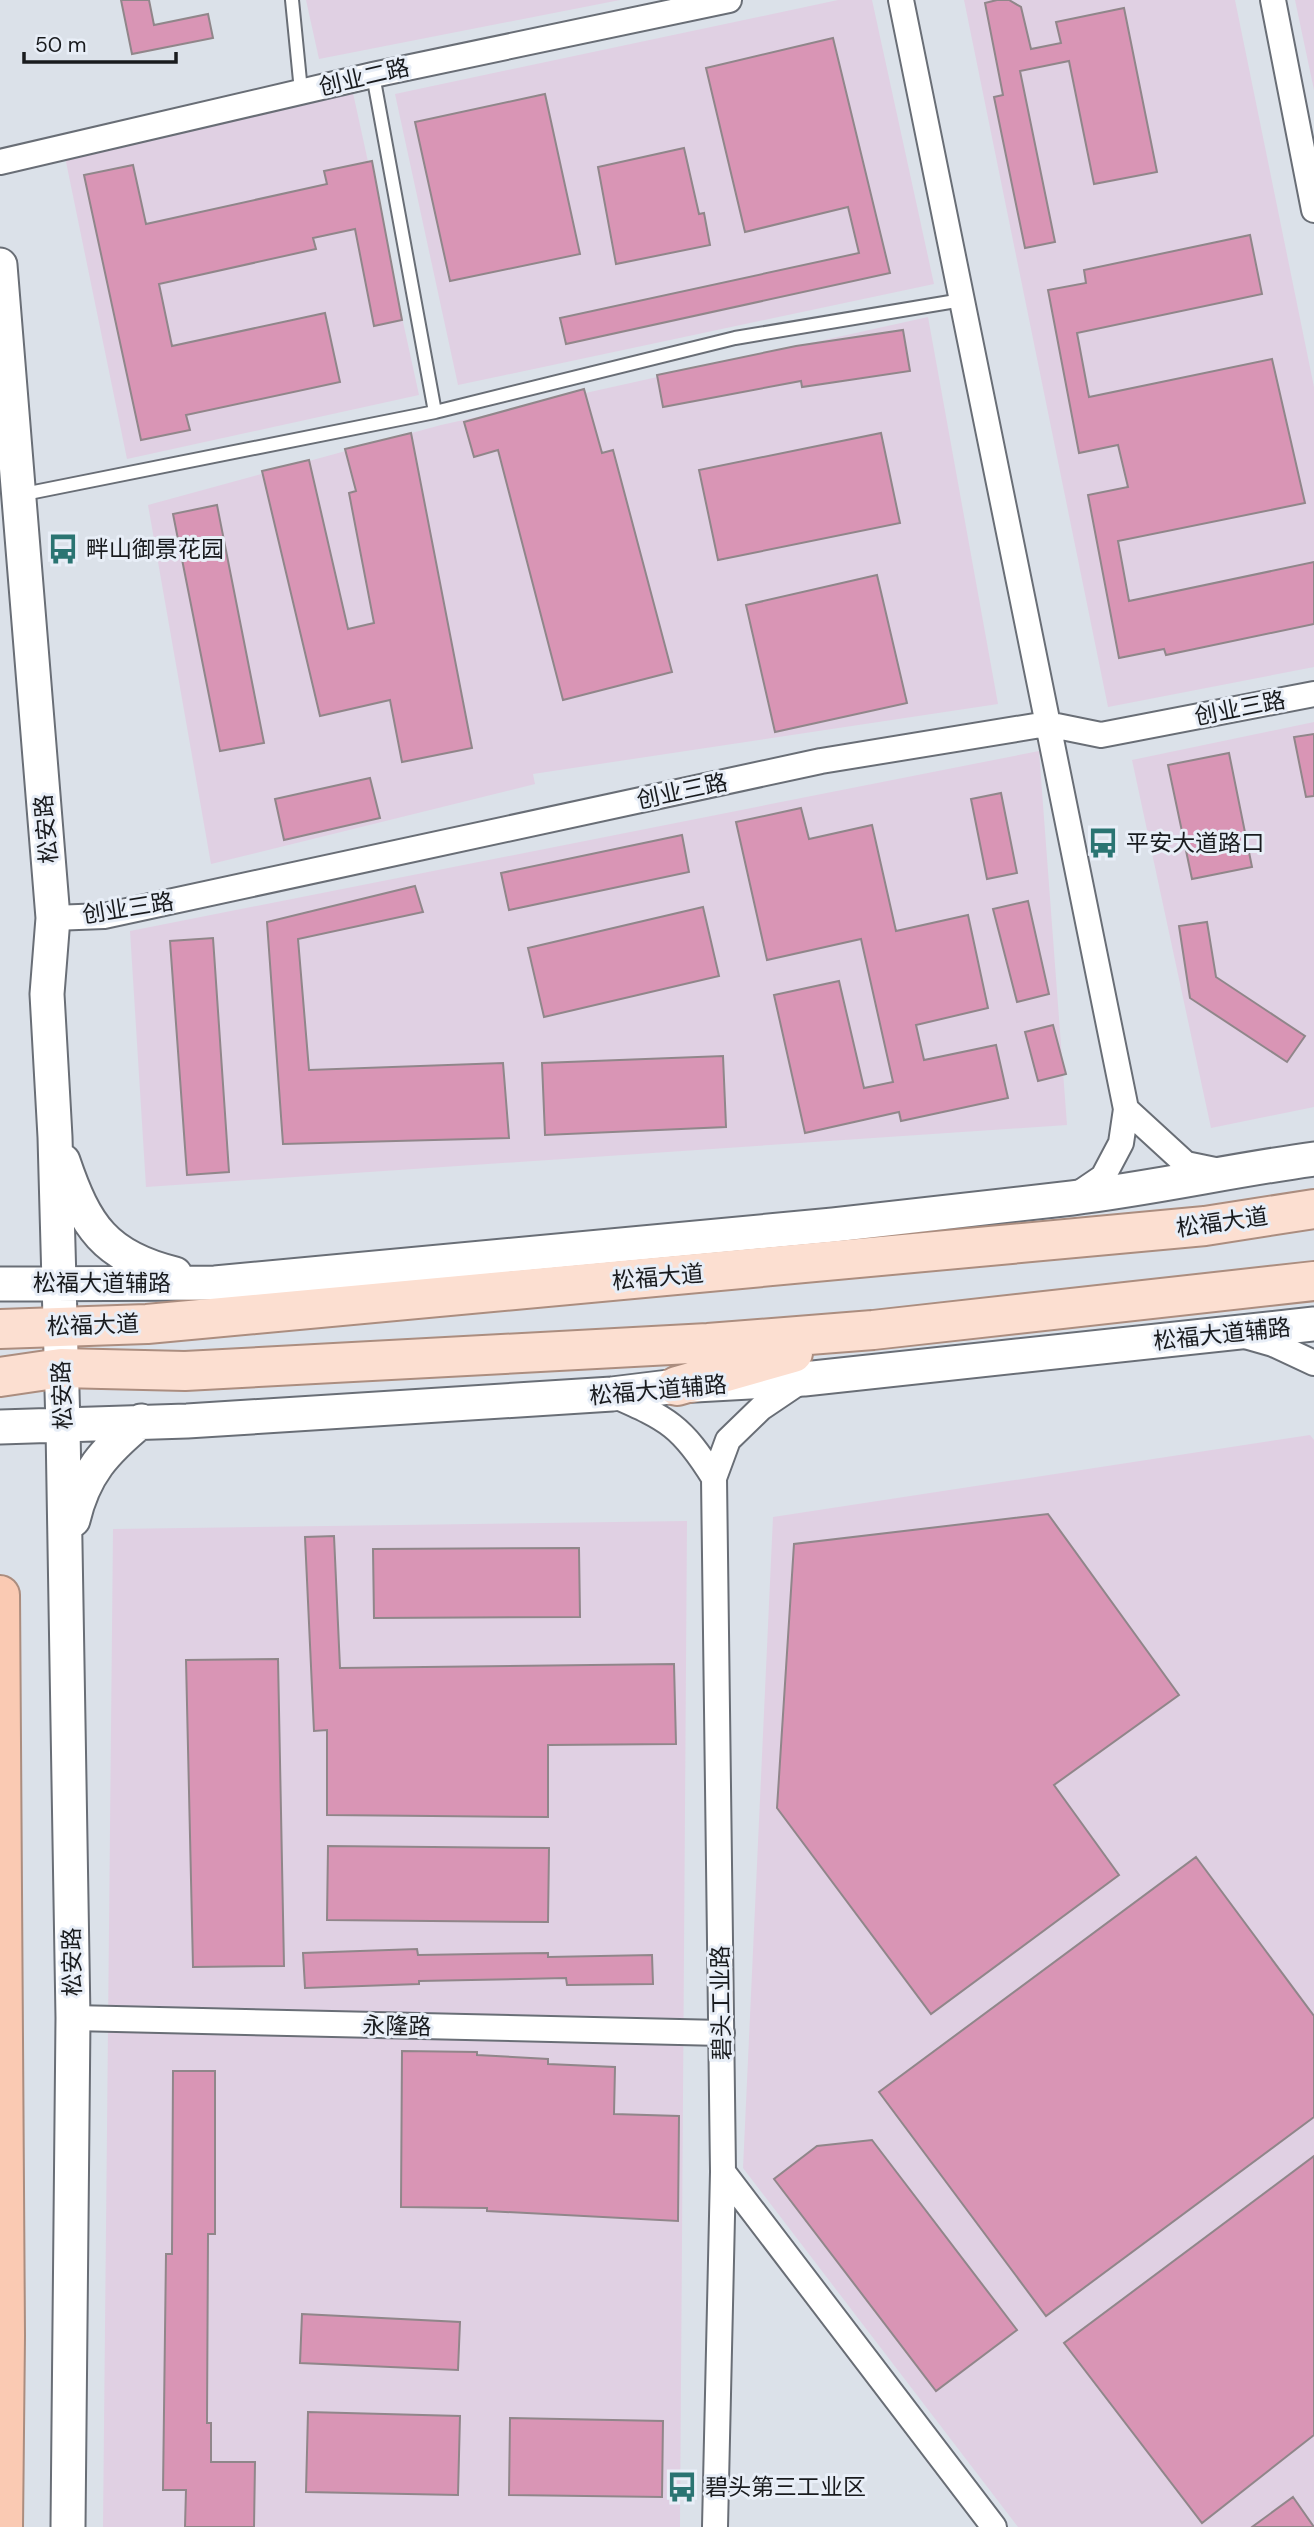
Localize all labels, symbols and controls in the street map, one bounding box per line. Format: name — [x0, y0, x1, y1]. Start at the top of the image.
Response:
scale bar — [24, 21, 177, 65]
text: 50 m — [35, 31, 86, 59]
street label: 创业二路 — [316, 52, 412, 102]
bus stop icon: 畔山御景花园 — [46, 532, 80, 566]
place label: 畔山御景花园 — [86, 534, 224, 564]
street label: 创业三路 — [1192, 684, 1288, 732]
street label: 创业三路 — [634, 767, 730, 815]
street label: 松安路 — [28, 793, 64, 865]
bus stop icon: 平安大道路口 — [1086, 826, 1120, 860]
place label: 平安大道路口 — [1126, 828, 1264, 858]
street label: 创业三路 — [80, 886, 176, 930]
street label: 松福大道 — [1174, 1201, 1270, 1243]
street label: 松福大道 — [611, 1258, 705, 1296]
street label: 松福大道辅路 — [33, 1268, 171, 1298]
street label: 松福大道 — [47, 1308, 139, 1342]
street label: 松福大道辅路 — [1152, 1312, 1292, 1356]
street label: 松安路 — [46, 1360, 78, 1430]
street label: 松福大道辅路 — [588, 1369, 728, 1411]
street label: 松安路 — [56, 1927, 88, 1997]
street label: 碧头工业路 — [705, 1945, 737, 2061]
street label: 永隆路 — [362, 2010, 432, 2042]
bus stop icon: 碧头第三工业区 — [665, 2470, 699, 2504]
place label: 碧头第三工业区 — [705, 2472, 866, 2502]

